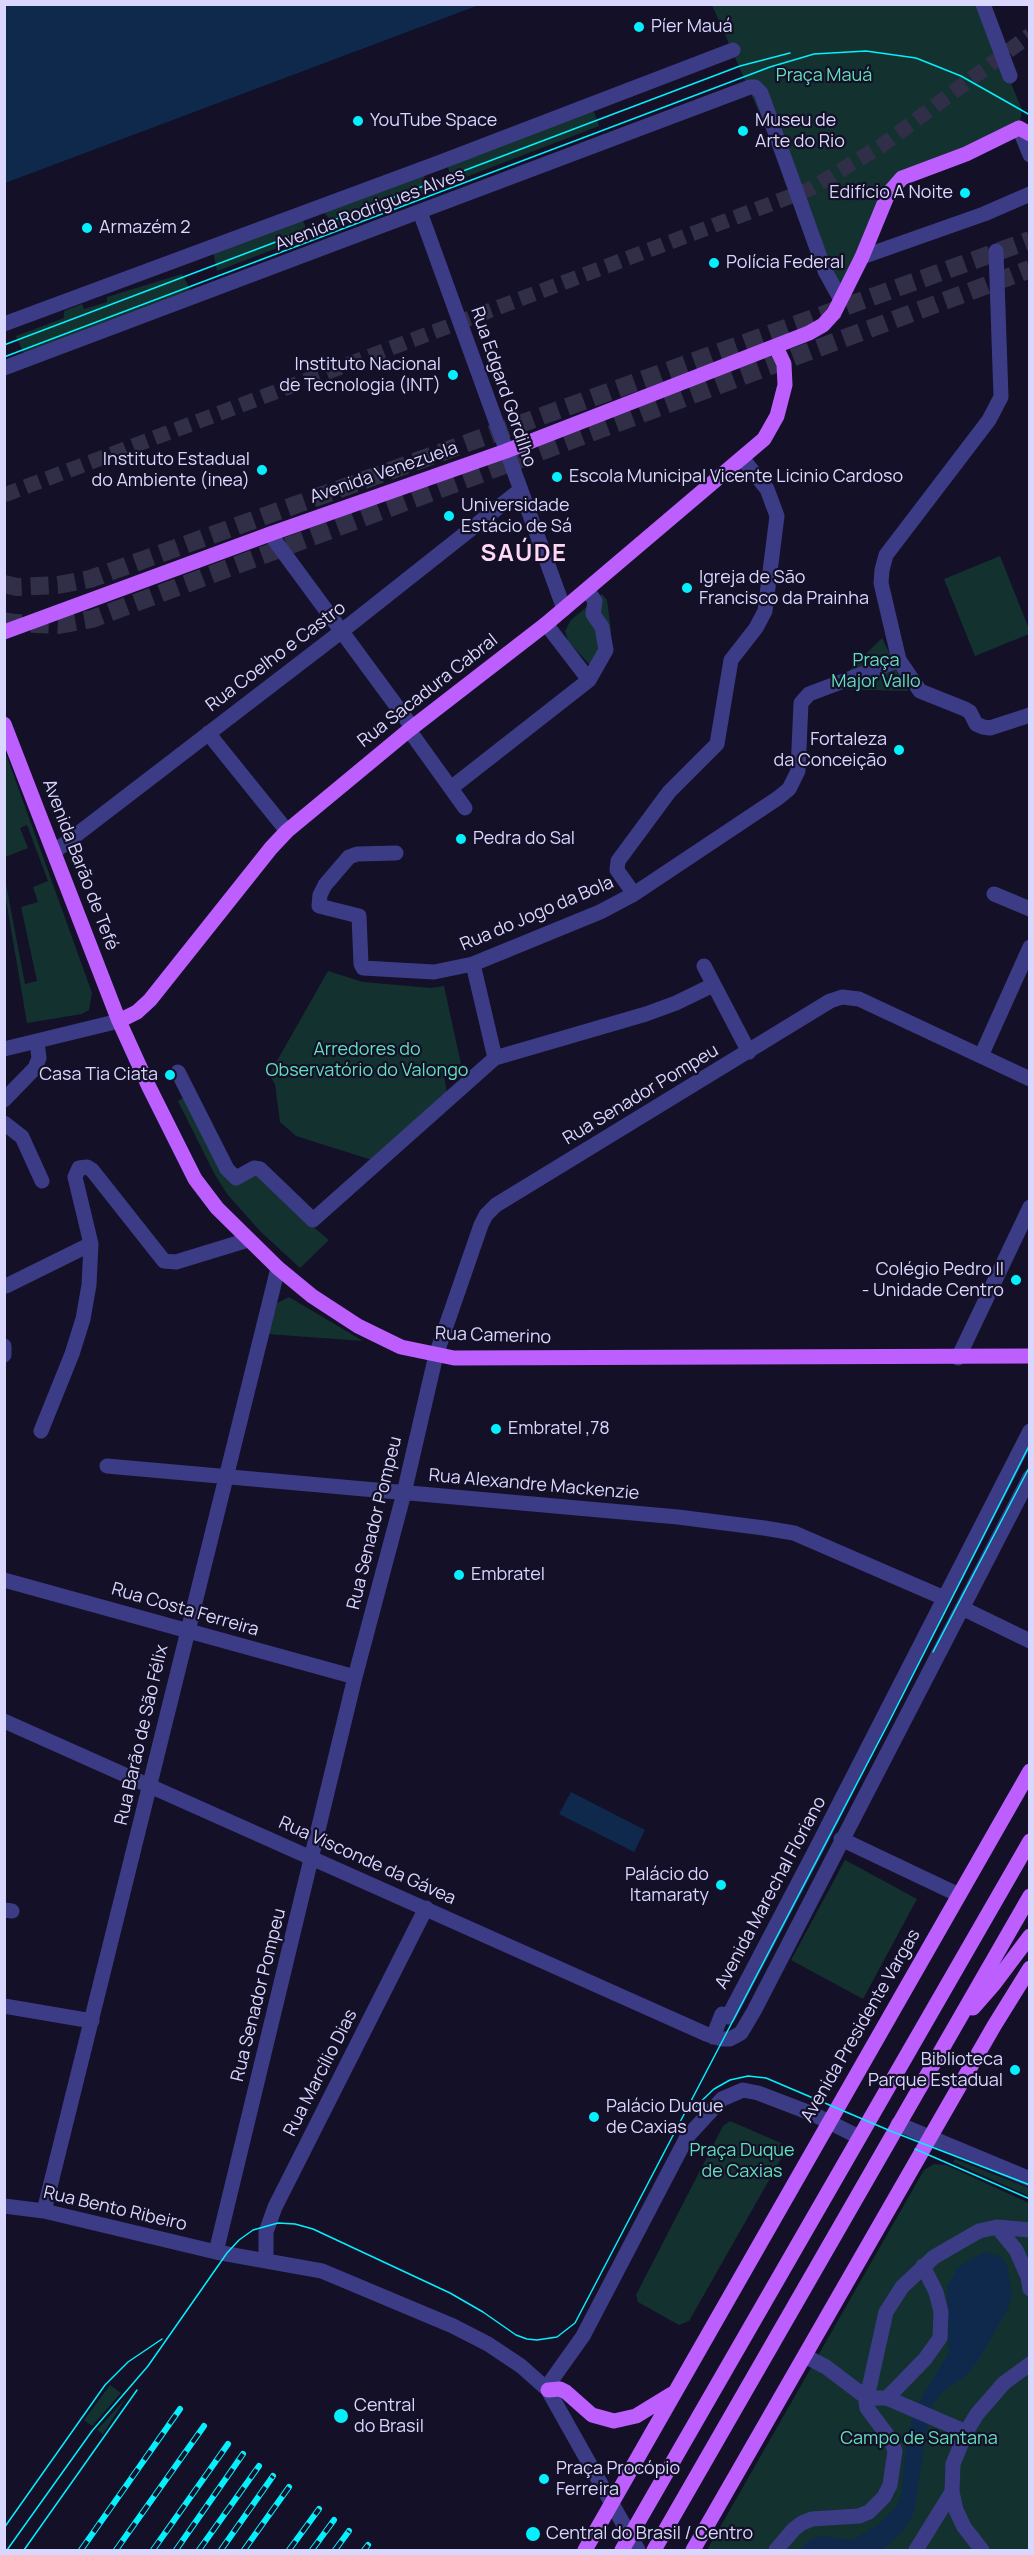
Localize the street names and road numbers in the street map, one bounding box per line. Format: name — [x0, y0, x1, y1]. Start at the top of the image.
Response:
street label: Avenida Rodrigues Alves — [272, 164, 468, 256]
street label: Rua Edgard Gordilho — [465, 304, 541, 470]
street label: Avenida Venezuela — [307, 438, 461, 508]
street label: Rua Coelho e Castro — [202, 597, 350, 717]
street label: Rua Sacadura Cabral — [354, 630, 502, 752]
street label: Avenida Barão de Tefé — [37, 776, 123, 954]
street label: Rua do Jogo da Bola — [457, 872, 617, 956]
street label: Rua Senador Pompeu — [559, 1040, 723, 1150]
street label: Rua Camerino — [435, 1323, 551, 1349]
street label: Rua Senador Pompeu — [343, 1434, 407, 1612]
street label: Rua Alexandre Mackenzie — [428, 1465, 640, 1505]
street label: Rua Costa Ferreira — [109, 1579, 261, 1641]
street label: Rua Barão de São Félix — [111, 1643, 173, 1827]
street label: Avenida Marechal Floriano — [711, 1793, 831, 1993]
street label: Rua Visconde da Gávea — [275, 1812, 459, 1910]
street label: Rua Senador Pompeu — [227, 1906, 291, 2084]
street label: Avenida Presidente Vargas — [797, 1926, 925, 2126]
street label: Rua Marcílio Dias — [280, 2006, 362, 2140]
street label: Rua Bento Ribeiro — [41, 2182, 189, 2236]

